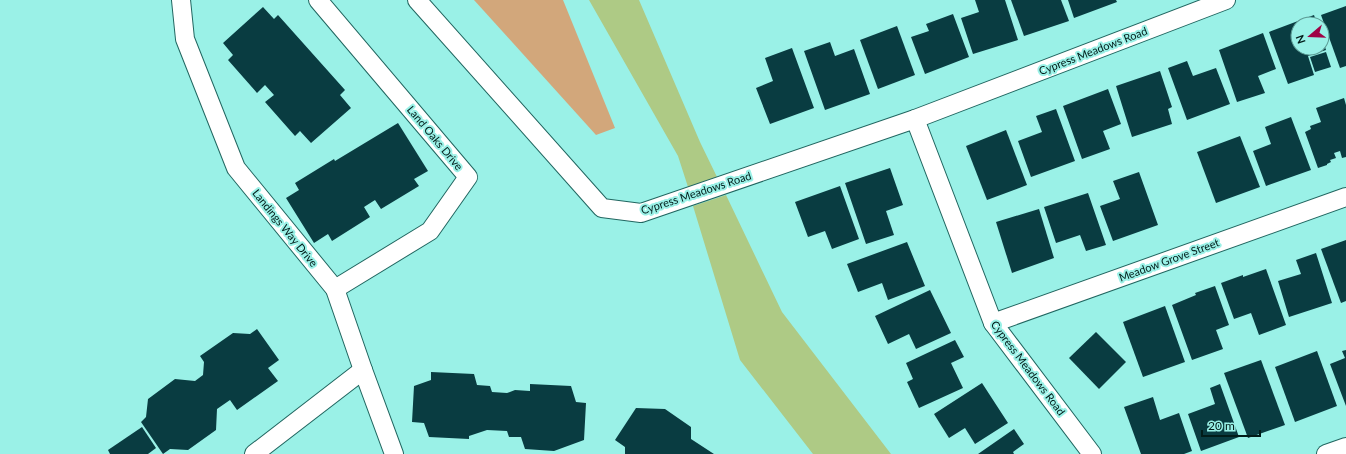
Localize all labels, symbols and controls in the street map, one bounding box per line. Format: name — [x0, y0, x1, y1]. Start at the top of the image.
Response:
north arrow — [1290, 16, 1330, 56]
street label: Cypress Meadows Road — [1037, 24, 1149, 77]
text: N — [1293, 33, 1308, 46]
street label: Land Oaks Drive — [405, 103, 466, 173]
street label: Cypress Meadows Road — [639, 169, 753, 216]
street label: Landings Way Drive — [250, 186, 321, 269]
street label: Meadow Grove Street — [1117, 235, 1221, 284]
street label: Cypress Meadows Road — [989, 318, 1068, 418]
scale bar — [1202, 412, 1260, 438]
text: 20 m — [1208, 418, 1235, 433]

